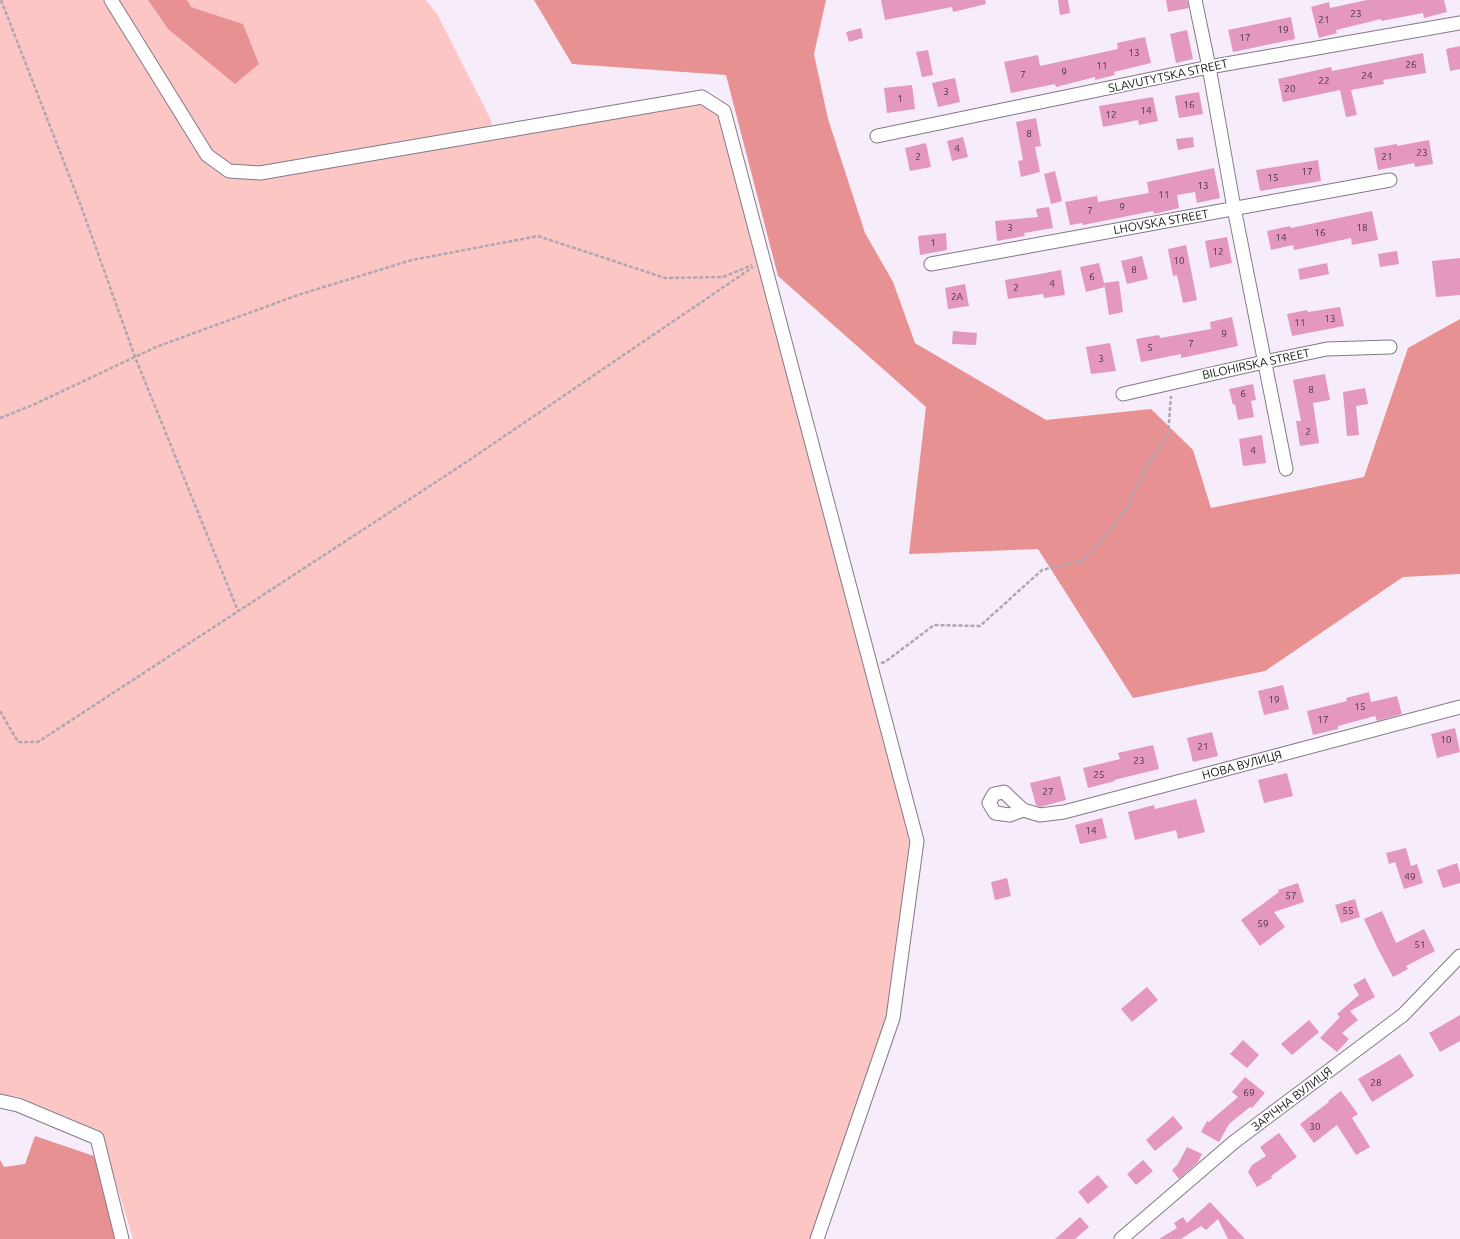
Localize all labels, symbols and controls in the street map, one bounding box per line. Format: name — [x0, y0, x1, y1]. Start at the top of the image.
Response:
house number: 23 — [1350, 8, 1362, 20]
house number: 21 — [1318, 14, 1330, 26]
house number: 19 — [1277, 24, 1289, 36]
house number: 17 — [1239, 32, 1251, 44]
house number: 13 — [1128, 47, 1140, 59]
street label: SLAVUTYTSKA STREET — [1107, 56, 1229, 96]
house number: 26 — [1405, 59, 1417, 71]
house number: 11 — [1096, 60, 1108, 72]
house number: 9 — [1061, 66, 1067, 78]
house number: 7 — [1020, 69, 1026, 81]
house number: 24 — [1361, 70, 1373, 82]
house number: 22 — [1318, 75, 1330, 87]
house number: 20 — [1284, 83, 1296, 95]
house number: 3 — [943, 86, 949, 98]
house number: 1 — [897, 93, 903, 105]
house number: 16 — [1183, 99, 1195, 111]
house number: 14 — [1140, 105, 1152, 117]
house number: 12 — [1105, 109, 1117, 121]
house number: 8 — [1026, 128, 1032, 140]
house number: 4 — [954, 143, 960, 155]
house number: 23 — [1416, 147, 1428, 159]
house number: 2 — [915, 151, 921, 163]
house number: 21 — [1381, 151, 1393, 163]
house number: 17 — [1301, 166, 1313, 178]
house number: 15 — [1267, 172, 1279, 184]
house number: 13 — [1197, 180, 1209, 192]
house number: 11 — [1158, 189, 1170, 201]
house number: 9 — [1119, 201, 1125, 213]
house number: 7 — [1087, 205, 1093, 217]
street label: LHOVSKA STREET — [1112, 207, 1210, 237]
house number: 3 — [1007, 222, 1013, 234]
house number: 18 — [1356, 222, 1368, 234]
house number: 16 — [1314, 227, 1326, 239]
house number: 14 — [1275, 232, 1287, 244]
house number: 1 — [930, 237, 936, 249]
house number: 12 — [1212, 246, 1224, 258]
house number: 10 — [1173, 255, 1185, 267]
house number: 8 — [1131, 264, 1137, 276]
house number: 6 — [1089, 271, 1095, 283]
house number: 4 — [1049, 278, 1055, 290]
house number: 2 — [1013, 282, 1019, 294]
house number: 2А — [951, 291, 963, 303]
house number: 13 — [1324, 313, 1336, 325]
house number: 11 — [1294, 317, 1306, 329]
house number: 9 — [1221, 328, 1227, 340]
house number: 7 — [1188, 338, 1194, 350]
house number: 5 — [1147, 342, 1153, 354]
street label: BILOHIRSKA STREET — [1201, 346, 1311, 382]
house number: 3 — [1098, 353, 1104, 365]
house number: 8 — [1308, 384, 1314, 396]
house number: 6 — [1240, 388, 1246, 400]
house number: 2 — [1305, 426, 1311, 438]
house number: 4 — [1250, 445, 1256, 457]
house number: 19 — [1268, 694, 1280, 706]
house number: 15 — [1354, 701, 1366, 713]
house number: 17 — [1317, 714, 1329, 726]
house number: 10 — [1440, 734, 1452, 746]
house number: 21 — [1197, 741, 1209, 753]
street label: НОВА ВУЛИЦЯ — [1200, 747, 1284, 783]
house number: 23 — [1133, 755, 1145, 767]
house number: 25 — [1093, 769, 1105, 781]
house number: 27 — [1042, 786, 1054, 798]
house number: 14 — [1085, 825, 1097, 837]
house number: 49 — [1404, 871, 1416, 883]
house number: 57 — [1285, 890, 1297, 902]
house number: 55 — [1342, 905, 1354, 917]
house number: 59 — [1257, 918, 1269, 930]
house number: 51 — [1414, 939, 1426, 951]
street label: ЗАРІЧНА ВУЛИЦЯ — [1249, 1064, 1335, 1134]
house number: 28 — [1370, 1077, 1382, 1089]
house number: 69 — [1243, 1087, 1255, 1099]
house number: 30 — [1309, 1121, 1321, 1133]

